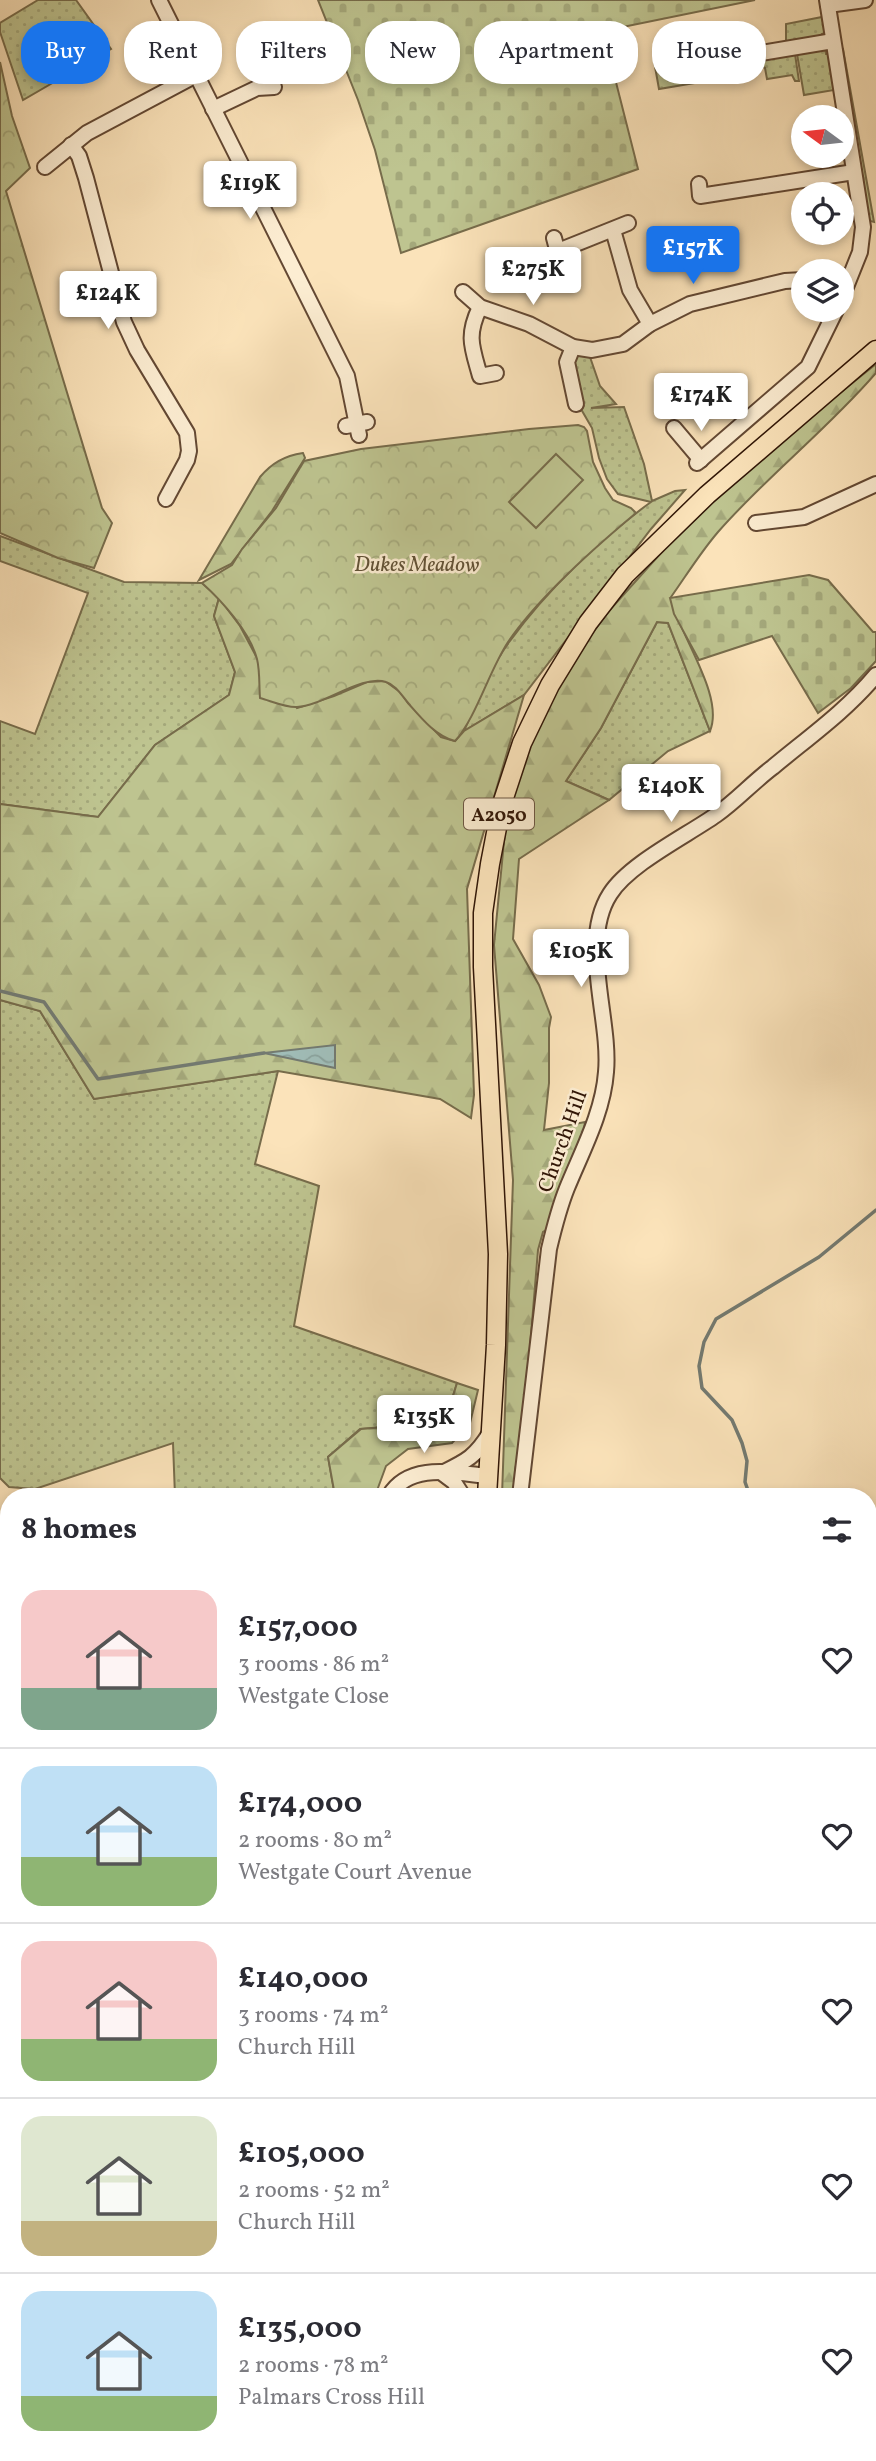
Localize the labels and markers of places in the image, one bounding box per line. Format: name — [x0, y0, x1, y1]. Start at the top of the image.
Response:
pin: £119K — [201, 162, 299, 221]
pin: £157K — [644, 226, 742, 286]
pin: £275K — [484, 247, 582, 307]
pin: £124K — [59, 272, 157, 331]
pin: £174K — [652, 374, 750, 433]
pin: £140K — [622, 764, 720, 824]
pin: £105K — [532, 930, 630, 989]
pin: £135K — [375, 1396, 473, 1455]

